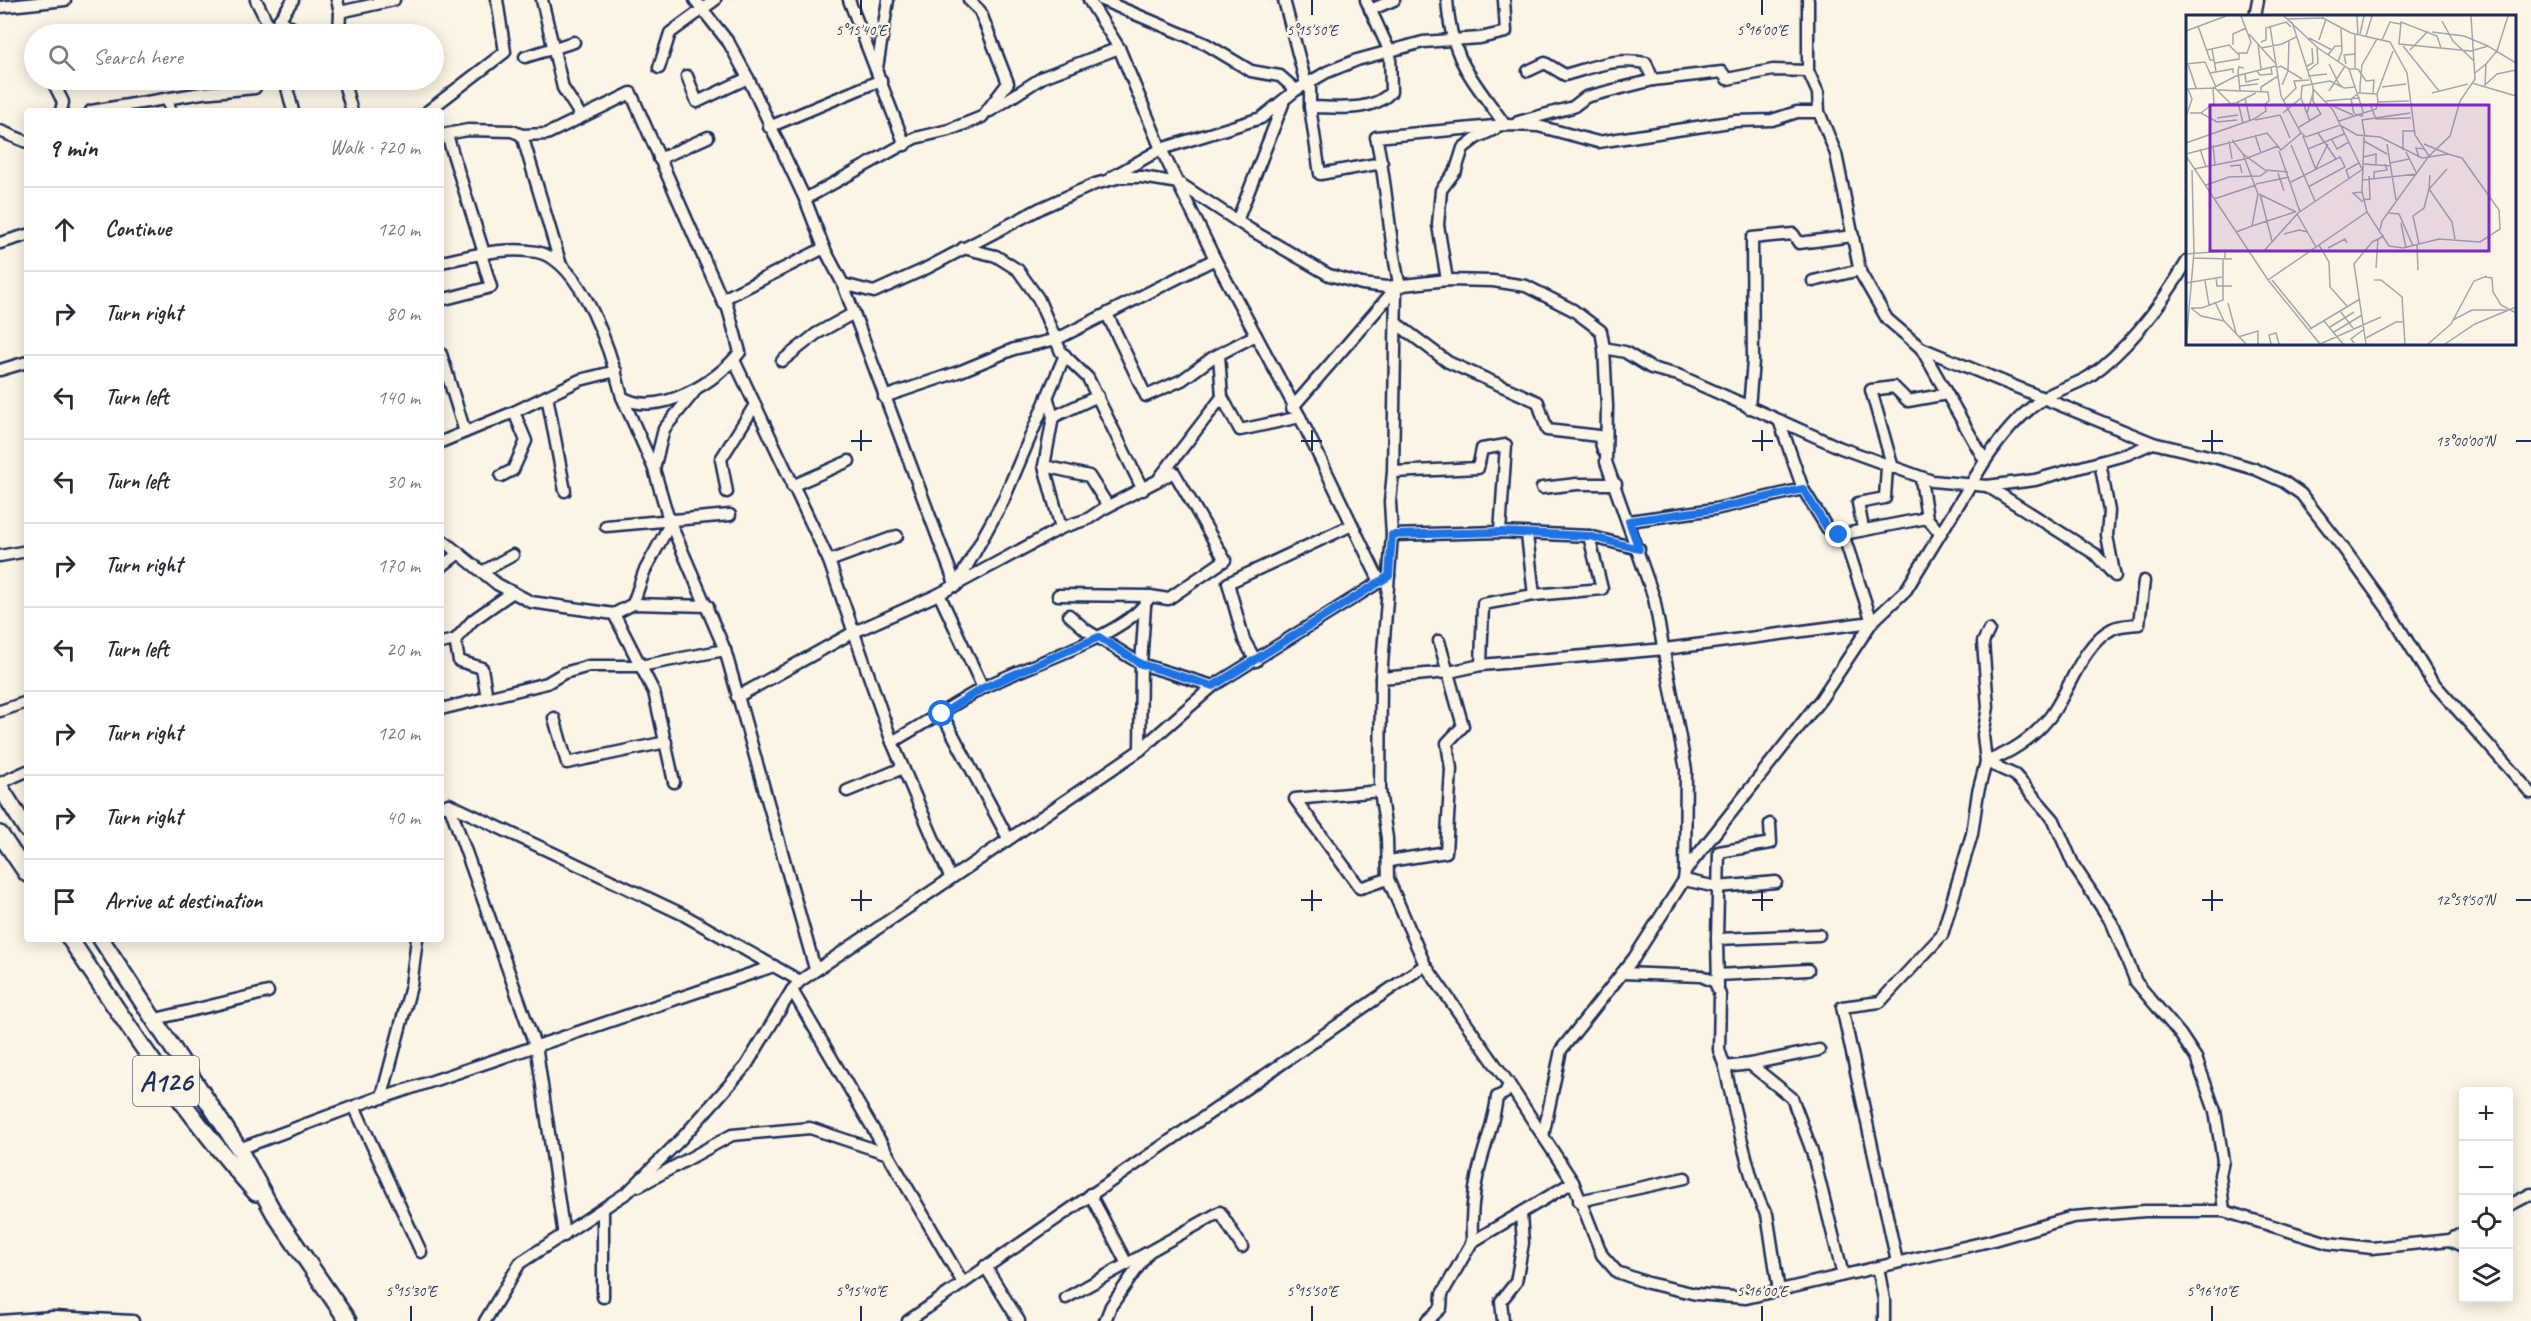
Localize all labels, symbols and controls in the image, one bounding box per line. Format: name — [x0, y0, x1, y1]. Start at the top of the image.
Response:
inset map — [2186, 15, 2516, 345]
text: 5°15'40"E — [835, 21, 889, 40]
text: 5°15'50"E — [1286, 21, 1340, 40]
text: 5°16'00"E — [1736, 21, 1790, 40]
search box — [24, 24, 444, 90]
icon: search — [45, 41, 78, 74]
text: Search here — [93, 43, 183, 71]
text: 9 min — [48, 131, 98, 164]
text: Walk · 720 m — [330, 135, 420, 160]
icon: ahead — [48, 213, 81, 246]
text: Continue — [105, 215, 171, 243]
text: 120 m — [377, 217, 420, 242]
icon: right — [48, 297, 81, 330]
text: Turn right — [105, 299, 182, 327]
text: 80 m — [386, 301, 420, 326]
icon: left — [48, 381, 81, 414]
text: Turn left — [105, 383, 169, 411]
text: 140 m — [377, 385, 420, 410]
text: 13°00'00"N — [2435, 432, 2498, 451]
icon: left — [48, 465, 81, 498]
text: Turn left — [105, 467, 169, 495]
text: 30 m — [386, 469, 420, 494]
route end — [1825, 521, 1851, 547]
icon: right — [48, 549, 81, 582]
text: Turn right — [105, 551, 182, 579]
text: 170 m — [377, 553, 420, 578]
icon: left — [48, 633, 81, 666]
text: Turn left — [105, 635, 169, 663]
text: 20 m — [386, 637, 420, 662]
route start — [928, 700, 954, 726]
icon: right — [48, 717, 81, 750]
text: Turn right — [105, 719, 182, 747]
text: 120 m — [377, 721, 420, 746]
icon: right — [48, 801, 81, 834]
text: Turn right — [105, 803, 182, 831]
text: 40 m — [386, 805, 420, 830]
icon: arrive — [48, 885, 81, 918]
text: Arrive at destination — [105, 887, 262, 915]
text: 12°59'50"N — [2435, 891, 2498, 910]
road number: A126 — [133, 1056, 199, 1106]
map controls — [2459, 1087, 2513, 1303]
button: + — [2459, 1087, 2513, 1141]
button: − — [2459, 1141, 2513, 1195]
button: locate — [2459, 1195, 2513, 1249]
button: layers — [2459, 1249, 2513, 1303]
text: 5°15'30"E — [385, 1282, 439, 1301]
text: 5°15'40"E — [835, 1282, 889, 1301]
text: 5°15'50"E — [1286, 1282, 1340, 1301]
text: 5°16'00"E — [1736, 1282, 1790, 1301]
text: 5°16'10"E — [2186, 1282, 2240, 1301]

